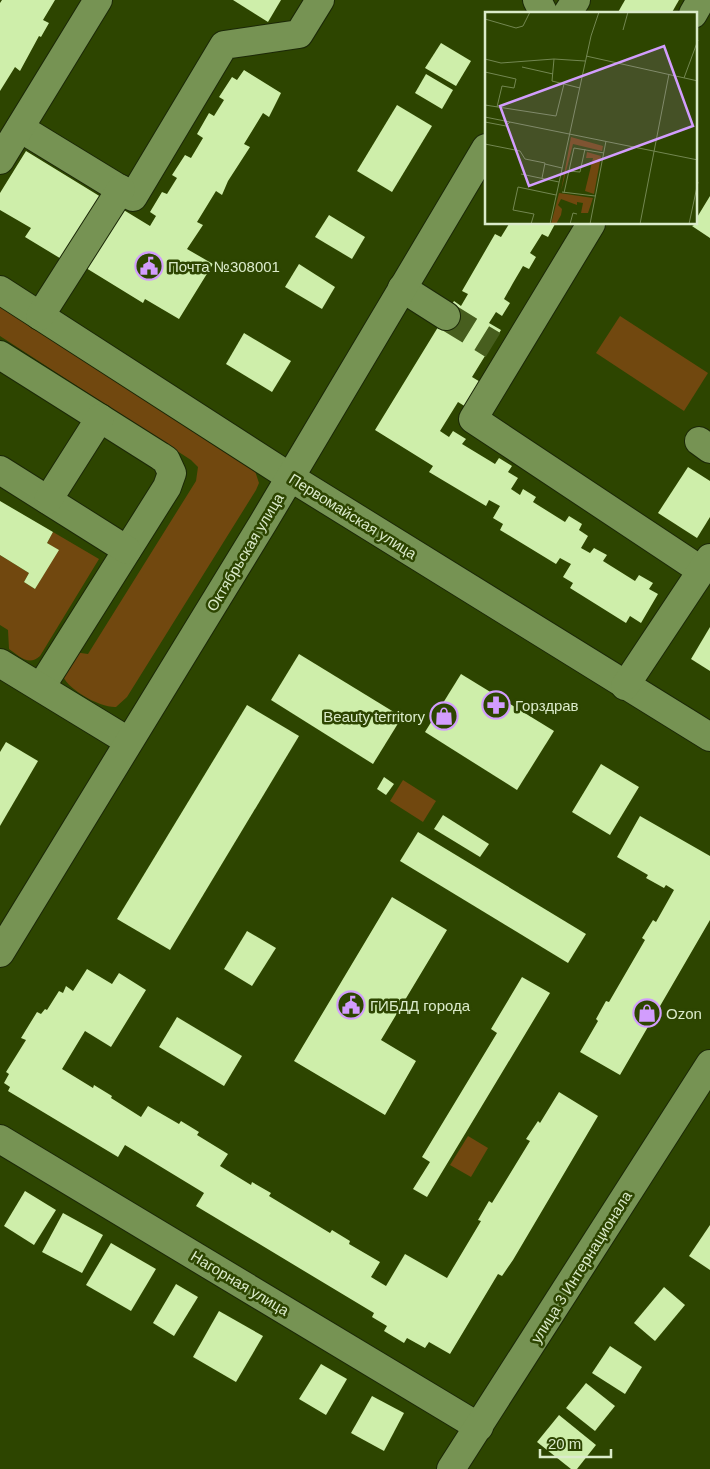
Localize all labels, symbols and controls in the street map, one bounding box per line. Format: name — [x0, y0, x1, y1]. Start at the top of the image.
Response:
inset map — [485, 12, 698, 225]
public building icon: Почта №308001 — [134, 251, 164, 281]
place label: Почта №308001 — [168, 258, 280, 275]
street label: Первомайская улица — [286, 470, 420, 562]
street label: Октябрьская улица — [203, 489, 287, 614]
pharmacy icon: Горздрав — [481, 690, 511, 720]
place label: Горздрав — [515, 697, 579, 714]
shop icon: Beauty territory — [429, 701, 459, 731]
place label: Beauty territory — [323, 708, 425, 725]
public building icon: ГИБДД города — [336, 990, 366, 1020]
place label: ГИБДД города — [370, 997, 471, 1014]
shop icon: Ozon — [632, 998, 662, 1028]
place label: Ozon — [666, 1005, 702, 1022]
street label: улица 3 Интернационала — [527, 1187, 635, 1346]
street label: Нагорная улица — [188, 1247, 293, 1319]
scale bar — [540, 1426, 611, 1458]
text: 20 m — [548, 1435, 581, 1452]

